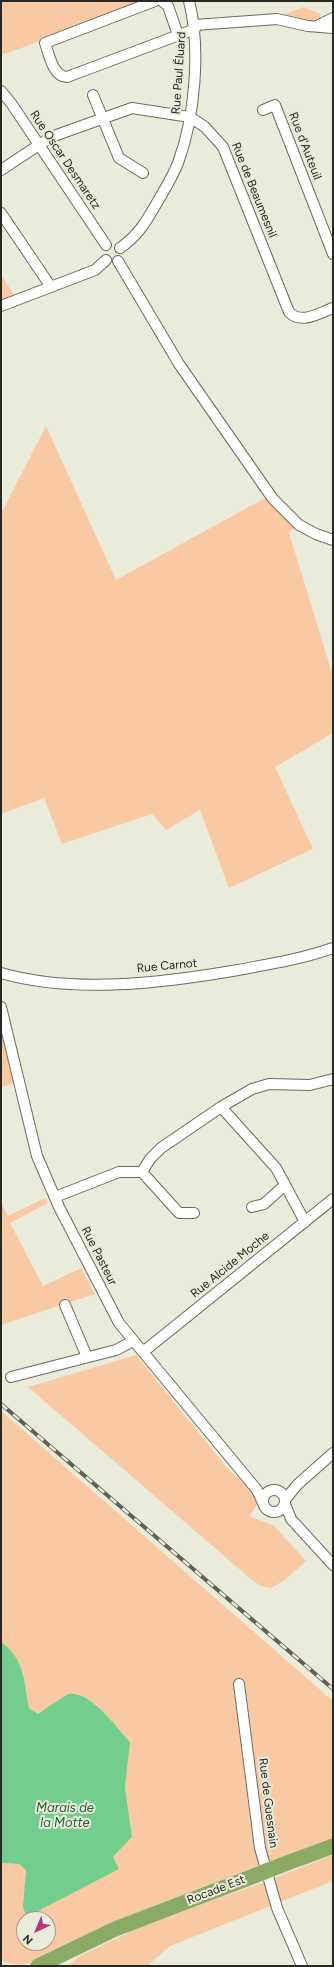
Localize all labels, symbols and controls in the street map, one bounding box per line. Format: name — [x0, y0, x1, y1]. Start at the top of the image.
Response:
street label: Rue Paul Éluard — [169, 31, 189, 115]
street label: Rue Oscar Desmaretz — [27, 108, 103, 212]
street label: Rue d'Auteuil — [286, 110, 324, 182]
street label: Rue de Beaumesnil — [228, 140, 280, 240]
street label: Rue Carnot — [136, 956, 198, 976]
street label: Rue Pasteur — [78, 1224, 120, 1288]
street label: Rue Alcide Moche — [188, 1229, 272, 1301]
street label: Rue de Guesnain — [255, 1757, 281, 1849]
water label: Marais de la Motte — [36, 1800, 94, 1831]
street label: Rocade Est — [185, 1872, 247, 1908]
north arrow — [16, 1911, 56, 1951]
text: N — [20, 1932, 36, 1947]

